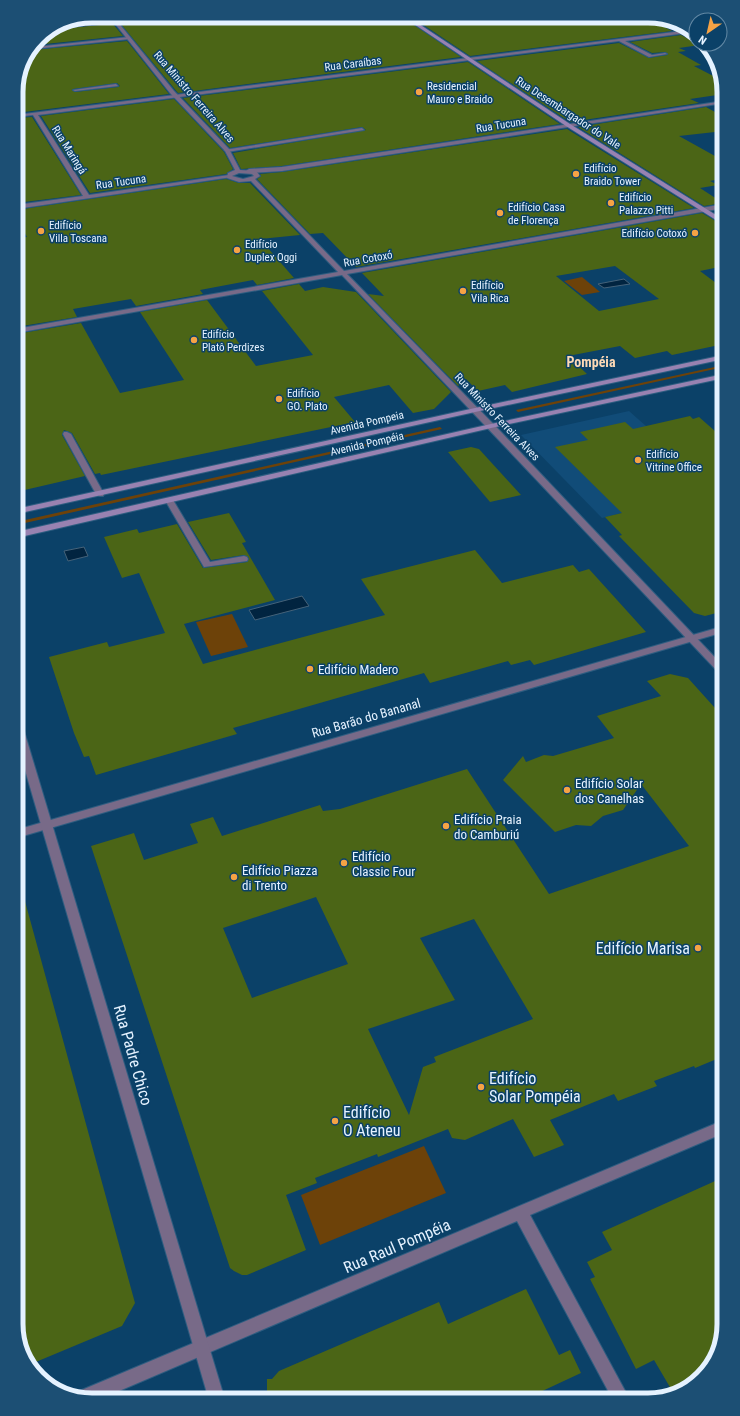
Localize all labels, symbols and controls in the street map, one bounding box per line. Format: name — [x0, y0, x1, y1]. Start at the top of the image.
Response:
north arrow — [688, 12, 728, 52]
text: N — [696, 32, 709, 47]
street label: Rua Ministro Ferreira Alves — [151, 49, 237, 145]
street label: Rua Caraíbas — [324, 54, 382, 74]
street label: Rua Desembargador do Vale — [513, 74, 623, 152]
place label: Residencial Mauro e Braido — [427, 80, 493, 106]
marker: Residencial Mauro e Braido — [414, 87, 424, 97]
street label: Rua Tucuna — [475, 115, 527, 135]
street label: Rua Maringá — [49, 123, 89, 177]
place label: Edifício Braido Tower — [584, 162, 641, 188]
marker: Edifício Braido Tower — [571, 169, 581, 179]
street label: Rua Tucuna — [95, 172, 147, 192]
place label: Edifício Palazzo Pitti — [619, 191, 673, 217]
marker: Edifício Palazzo Pitti — [606, 198, 616, 208]
place label: Edifício Casa de Florença — [508, 201, 565, 227]
marker: Edifício Casa de Florença — [495, 208, 505, 218]
place label: Edifício Villa Toscana — [49, 219, 107, 245]
marker: Edifício Villa Toscana — [36, 226, 46, 236]
place label: Edifício Cotoxó — [621, 227, 687, 240]
marker: Edifício Cotoxó — [690, 228, 700, 238]
place label: Edifício Duplex Oggi — [245, 238, 297, 264]
marker: Edifício Duplex Oggi — [232, 245, 242, 255]
street label: Rua Cotoxó — [342, 248, 394, 270]
place label: Edifício Vila Rica — [471, 279, 509, 305]
marker: Edifício Vila Rica — [458, 286, 468, 296]
place label: Edifício Platô Perdizes — [202, 328, 264, 354]
marker: Edifício Platô Perdizes — [189, 335, 199, 345]
district label: Pompéia — [567, 354, 616, 370]
street label: Rua Ministro Ferreira Alves — [452, 371, 542, 463]
place label: Edifício GO. Plato — [287, 387, 328, 413]
marker: Edifício GO. Plato — [274, 394, 284, 404]
street label: Avenida Pompeia — [329, 408, 405, 438]
street label: Avenida Pompéia — [329, 429, 405, 459]
place label: Edifício Vitrine Office — [646, 448, 702, 474]
marker: Edifício Vitrine Office — [633, 455, 643, 465]
place label: Edifício Madero — [318, 662, 398, 677]
marker: Edifício Madero — [305, 664, 315, 674]
street label: Rua Barão do Bananal — [310, 695, 422, 741]
place label: Edifício Solar dos Canelhas — [575, 776, 644, 806]
marker: Edifício Solar dos Canelhas — [562, 785, 572, 795]
place label: Edifício Praia do Camburiú — [454, 812, 522, 842]
marker: Edifício Praia do Camburiú — [441, 821, 451, 831]
place label: Edifício Classic Four — [352, 849, 415, 879]
marker: Edifício Classic Four — [339, 858, 349, 868]
place label: Edifício Piazza di Trento — [242, 863, 318, 893]
marker: Edifício Piazza di Trento — [229, 872, 239, 882]
place label: Edifício Marisa — [596, 939, 690, 958]
marker: Edifício Marisa — [693, 943, 703, 953]
street label: Rua Padre Chico — [110, 1003, 156, 1107]
place label: Edifício Solar Pompéia — [489, 1069, 581, 1106]
marker: Edifício Solar Pompéia — [476, 1082, 486, 1092]
place label: Edifício O Ateneu — [343, 1103, 401, 1140]
marker: Edifício O Ateneu — [330, 1116, 340, 1126]
street label: Rua Raul Pompéia — [341, 1215, 453, 1277]

